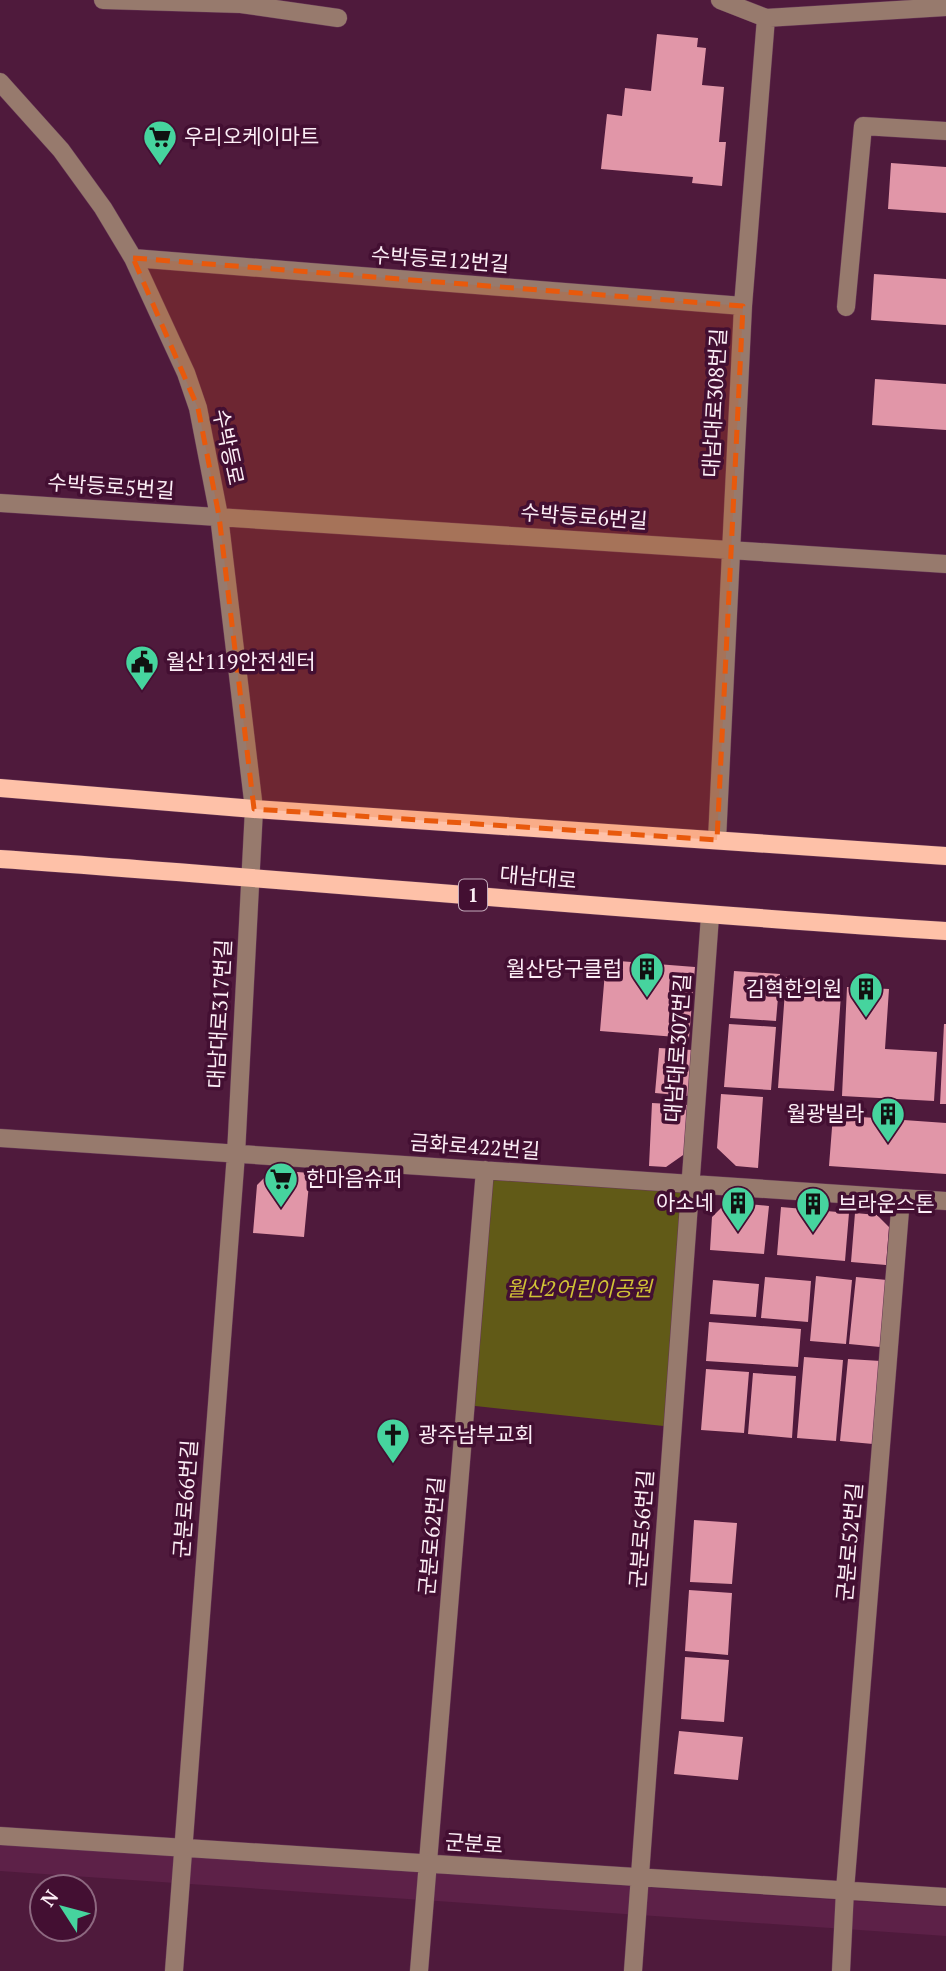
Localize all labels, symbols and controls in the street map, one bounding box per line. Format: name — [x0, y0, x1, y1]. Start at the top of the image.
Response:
supermarket icon: 우리오케이마트 — [141, 118, 179, 167]
place label: 우리오케이마트 — [184, 122, 319, 150]
street label: 수박등로12번길 — [370, 240, 510, 278]
street label: 대남대로308번길 — [696, 328, 732, 478]
street label: 수박등로 — [207, 406, 251, 487]
street label: 수박등로5번길 — [47, 468, 175, 504]
street label: 수박등로6번길 — [520, 498, 648, 534]
public building icon: 월산119안전센터 — [123, 643, 161, 692]
place label: 월산119안전센터 — [166, 647, 316, 675]
street label: 대남대로 — [498, 860, 578, 894]
road number: 1 — [459, 880, 487, 911]
street label: 대남대로317번길 — [201, 939, 237, 1089]
building icon: 월산당구클럽 — [628, 950, 666, 999]
place label: 월산당구클럽 — [506, 954, 622, 982]
building icon: 김혁한의원 — [847, 970, 885, 1019]
street label: 대남대로307번길 — [658, 972, 696, 1123]
place label: 김혁한의원 — [745, 974, 842, 1002]
building icon: 월광빌라 — [869, 1095, 907, 1144]
place label: 월광빌라 — [787, 1099, 864, 1127]
street label: 금화로422번길 — [409, 1127, 541, 1165]
supermarket icon: 한마음슈퍼 — [262, 1160, 300, 1209]
place label: 한마음슈퍼 — [306, 1164, 403, 1192]
building icon: 아소네 — [719, 1184, 757, 1233]
building icon: 브라운스톤 — [794, 1185, 832, 1234]
place label: 아소네 — [656, 1188, 714, 1216]
place label: 브라운스톤 — [838, 1189, 935, 1217]
park label: 월산2어린이공원 — [506, 1274, 654, 1302]
church icon: 광주남부교회 — [374, 1416, 412, 1465]
place label: 광주남부교회 — [418, 1420, 534, 1448]
street label: 군분로66번길 — [167, 1439, 203, 1559]
street label: 군분로56번길 — [623, 1469, 659, 1589]
street label: 군분로62번길 — [412, 1475, 450, 1596]
street label: 군분로52번길 — [830, 1481, 868, 1602]
street label: 군분로 — [444, 1827, 504, 1859]
north arrow — [28, 1873, 98, 1943]
text: N — [34, 1884, 64, 1911]

